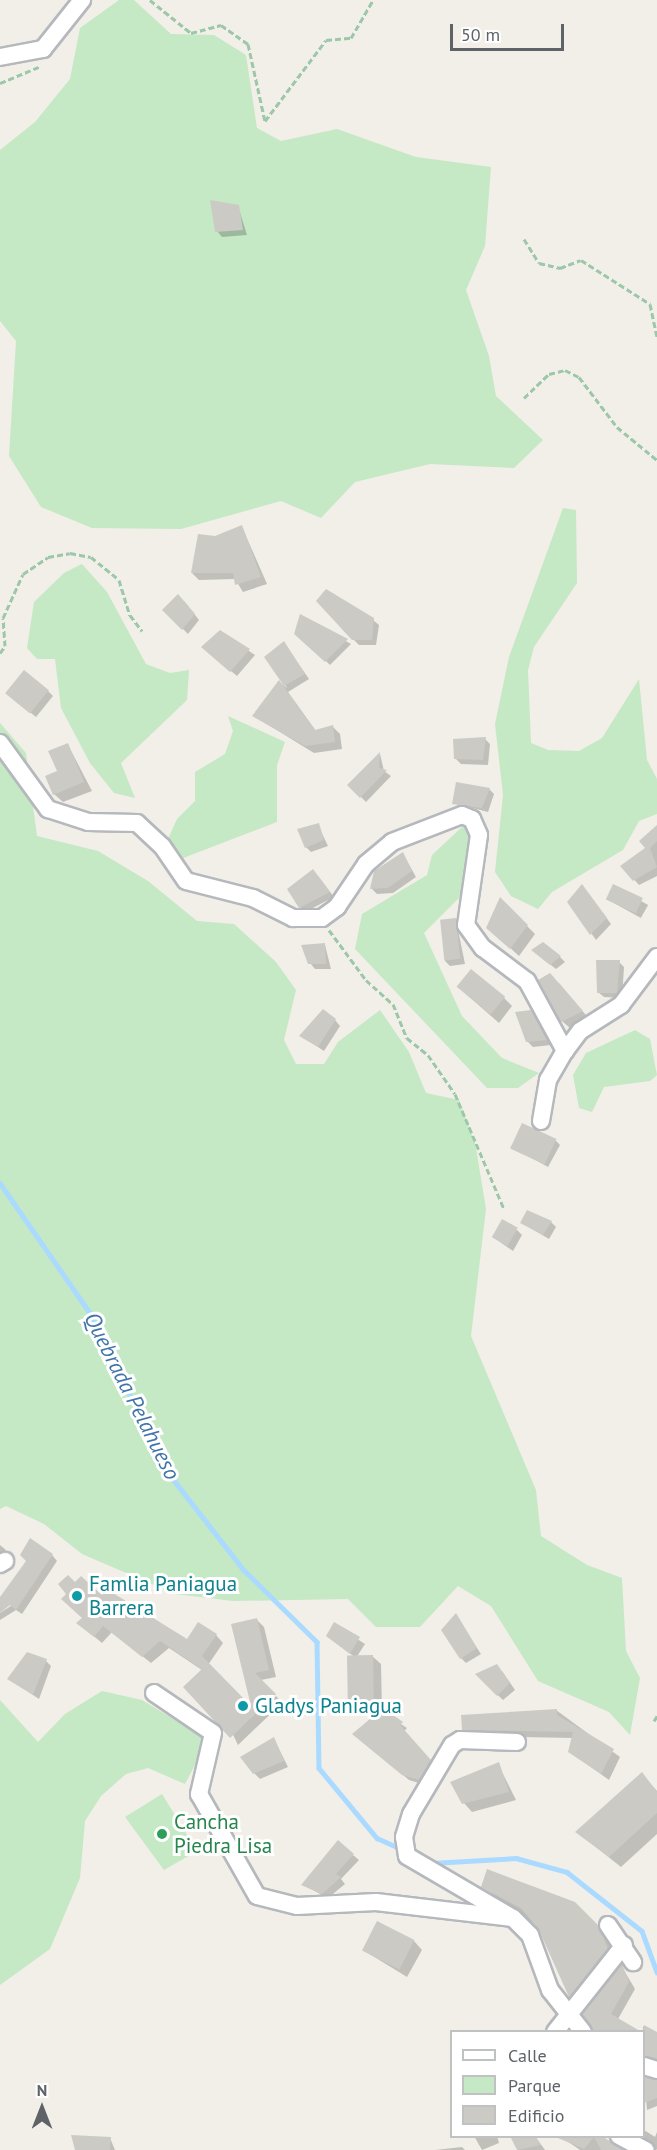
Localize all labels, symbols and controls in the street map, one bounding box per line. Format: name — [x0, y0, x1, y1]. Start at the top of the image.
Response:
scale bar — [453, 12, 567, 50]
text: 50 m — [461, 23, 500, 46]
water label: Quebrada Pelahueso — [78, 1308, 186, 1484]
place label: Famlia Paniagua Barrera — [89, 1571, 237, 1621]
marker: Famlia Paniagua Barrera — [70, 1589, 84, 1603]
place label: Gladys Paniagua — [255, 1693, 402, 1719]
marker: Gladys Paniagua — [236, 1699, 250, 1713]
place label: Cancha Piedra Lisa — [174, 1809, 272, 1859]
marker: Cancha Piedra Lisa — [155, 1827, 169, 1841]
legend — [450, 2030, 645, 2138]
text: Calle — [508, 2044, 547, 2067]
text: Parque — [508, 2074, 561, 2097]
north arrow — [12, 2078, 72, 2138]
text: N — [37, 2080, 47, 2100]
text: Edificio — [508, 2104, 564, 2127]

